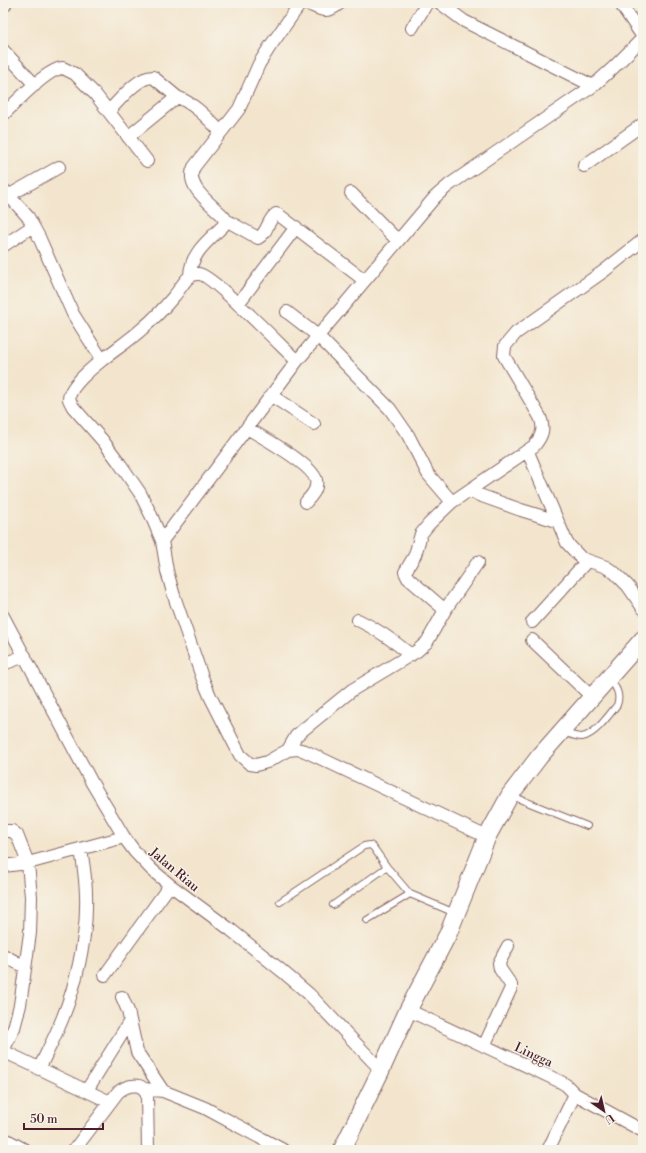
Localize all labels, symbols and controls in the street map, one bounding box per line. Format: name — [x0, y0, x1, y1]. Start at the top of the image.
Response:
street label: Jalan Riau — [145, 844, 203, 896]
street label: Lingga — [512, 1039, 556, 1071]
north arrow — [584, 1091, 624, 1131]
scale bar — [24, 1105, 103, 1131]
text: U — [601, 1110, 616, 1127]
text: 50 m — [30, 1112, 58, 1127]

